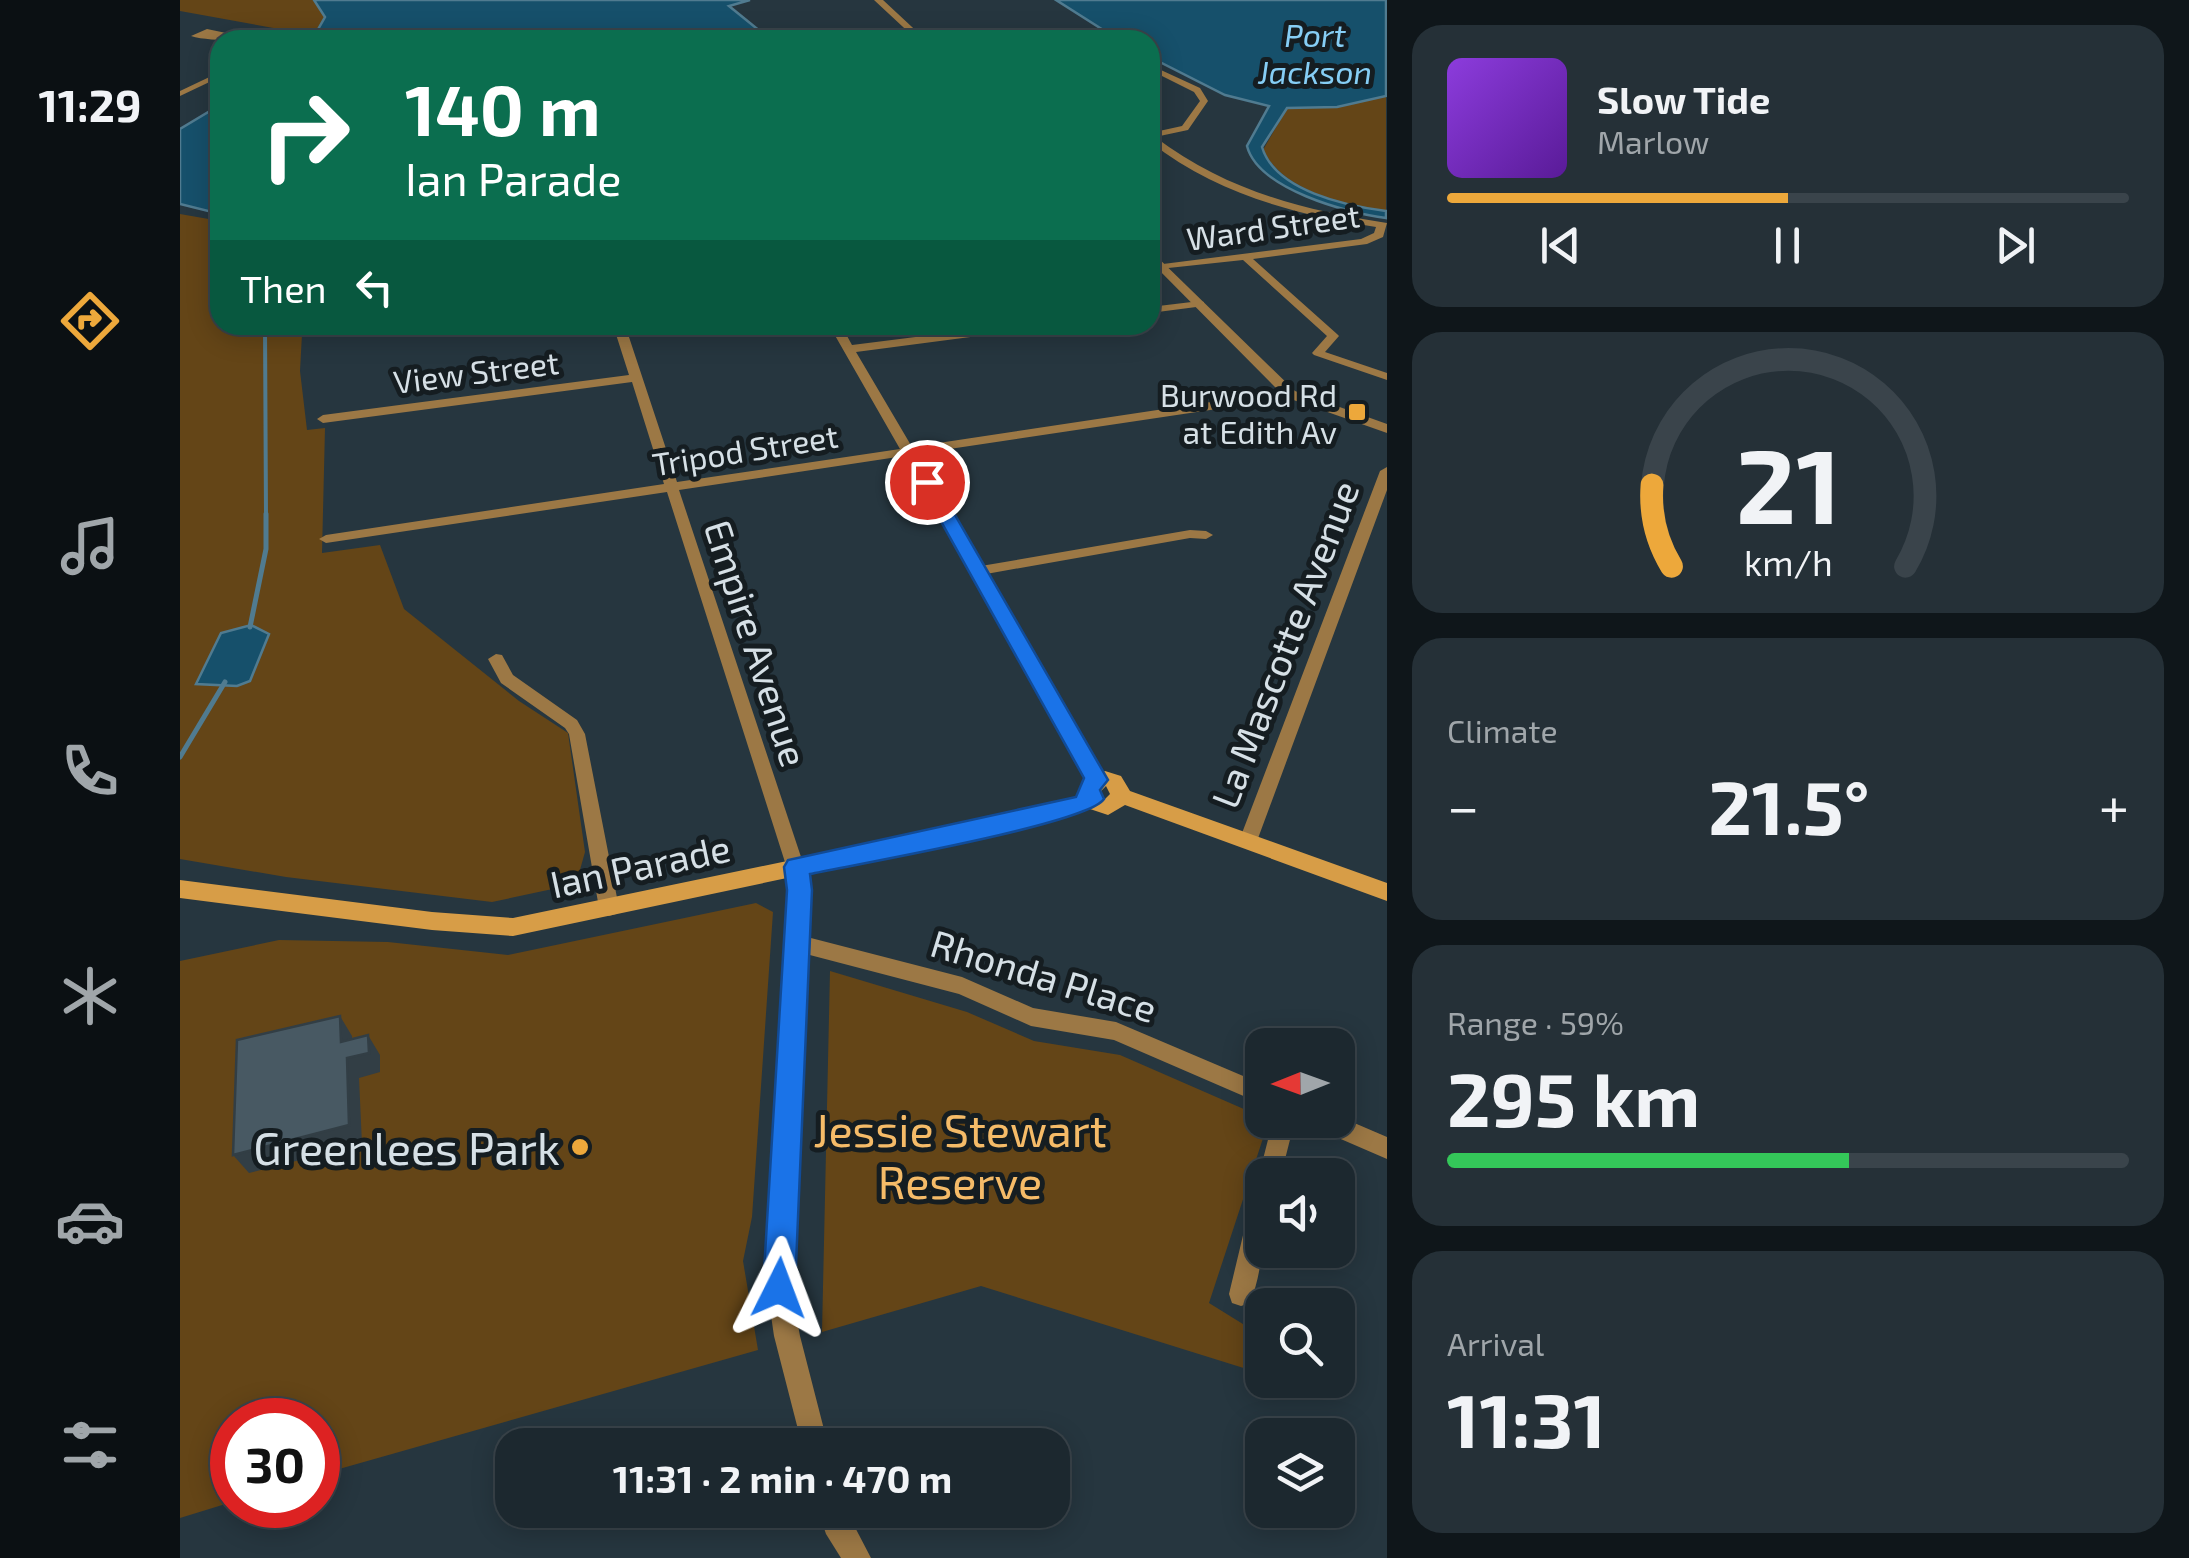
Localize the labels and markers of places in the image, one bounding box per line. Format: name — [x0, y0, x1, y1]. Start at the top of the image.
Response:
place label: Burwood Rd at Edith Av — [1160, 375, 1337, 450]
marker: Burwood Rd at Edith Av — [1346, 401, 1368, 423]
pin — [885, 440, 970, 525]
place label: Greenlees Park — [253, 1120, 560, 1174]
marker: Greenlees Park — [569, 1136, 591, 1158]

